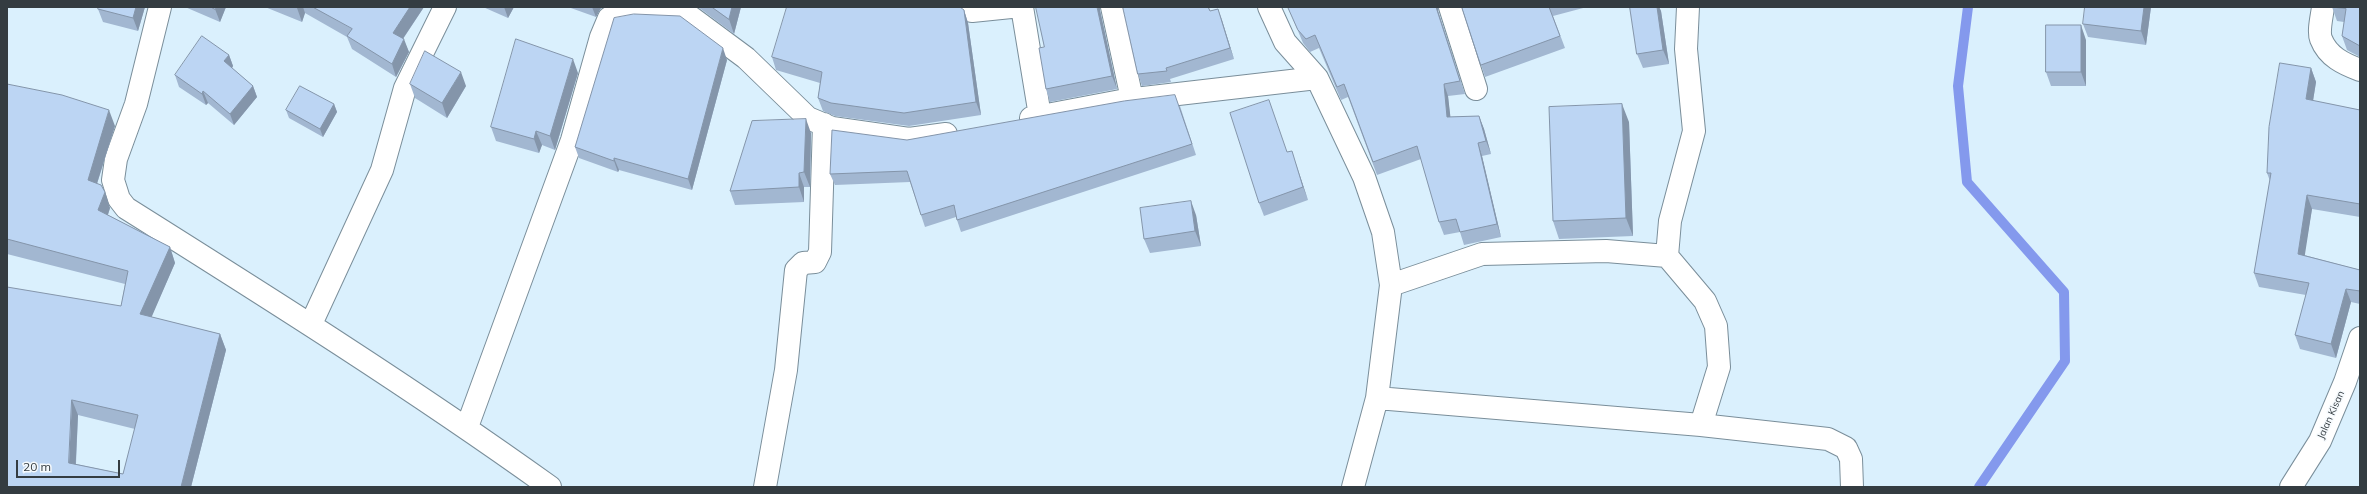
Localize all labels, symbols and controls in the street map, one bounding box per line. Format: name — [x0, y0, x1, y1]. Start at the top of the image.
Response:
street label: Jalan Kisan — [2315, 389, 2347, 441]
scale bar — [18, 452, 122, 478]
text: 20 m — [23, 459, 51, 474]

